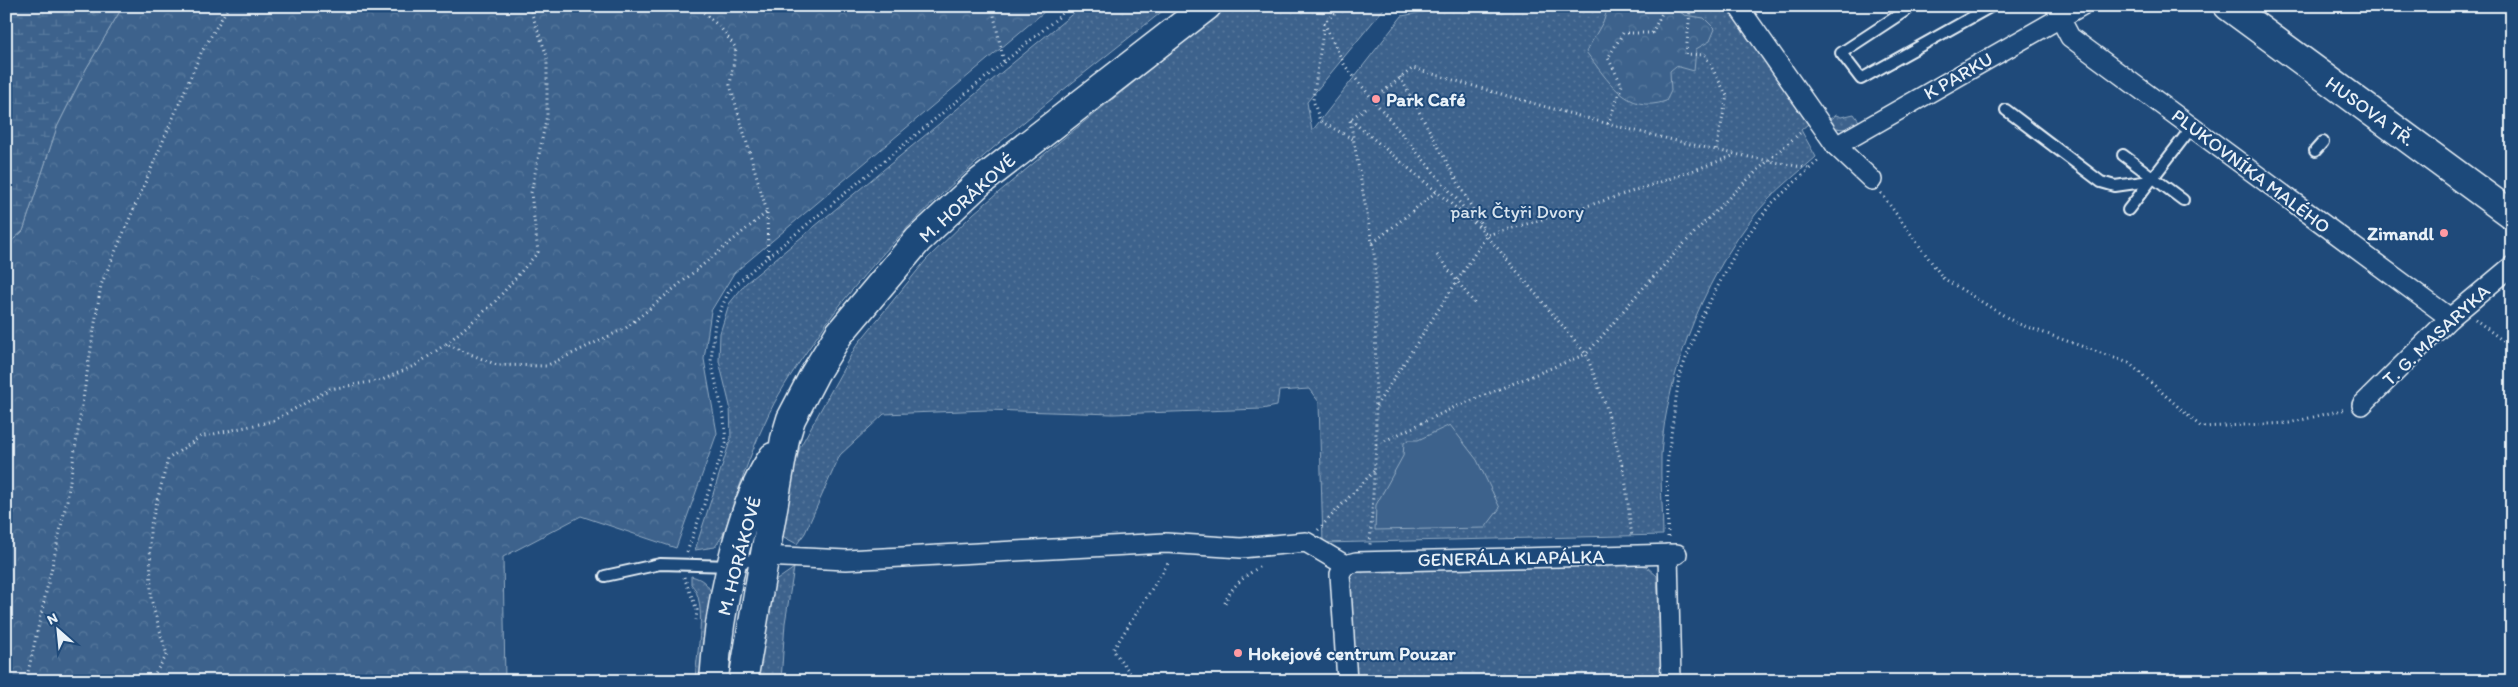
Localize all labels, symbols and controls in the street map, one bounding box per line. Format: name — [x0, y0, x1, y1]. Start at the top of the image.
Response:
street label: K PARKU — [1919, 47, 1997, 105]
street label: HUSOVA TŘ. — [2321, 71, 2419, 151]
place label: Park Café — [1386, 88, 1465, 111]
marker: Park Café — [1370, 93, 1382, 105]
street label: PLUKOVNÍKA MALÉHO — [2167, 104, 2335, 238]
street label: M. HORÁKOVÉ — [914, 149, 1020, 247]
park label: park Čtyři Dvory — [1450, 200, 1584, 223]
place label: Zimandl — [2367, 222, 2435, 245]
marker: Zimandl — [2438, 227, 2450, 239]
street label: T. G. MASARYKA — [2378, 279, 2494, 391]
street label: M. HORÁKOVÉ — [712, 494, 766, 618]
street label: GENERÁLA KLAPÁLKA — [1417, 545, 1605, 571]
north arrow — [32, 604, 82, 654]
text: N — [44, 609, 60, 629]
place label: Hokejové centrum Pouzar — [1248, 642, 1456, 665]
marker: Hokejové centrum Pouzar — [1232, 647, 1244, 659]

